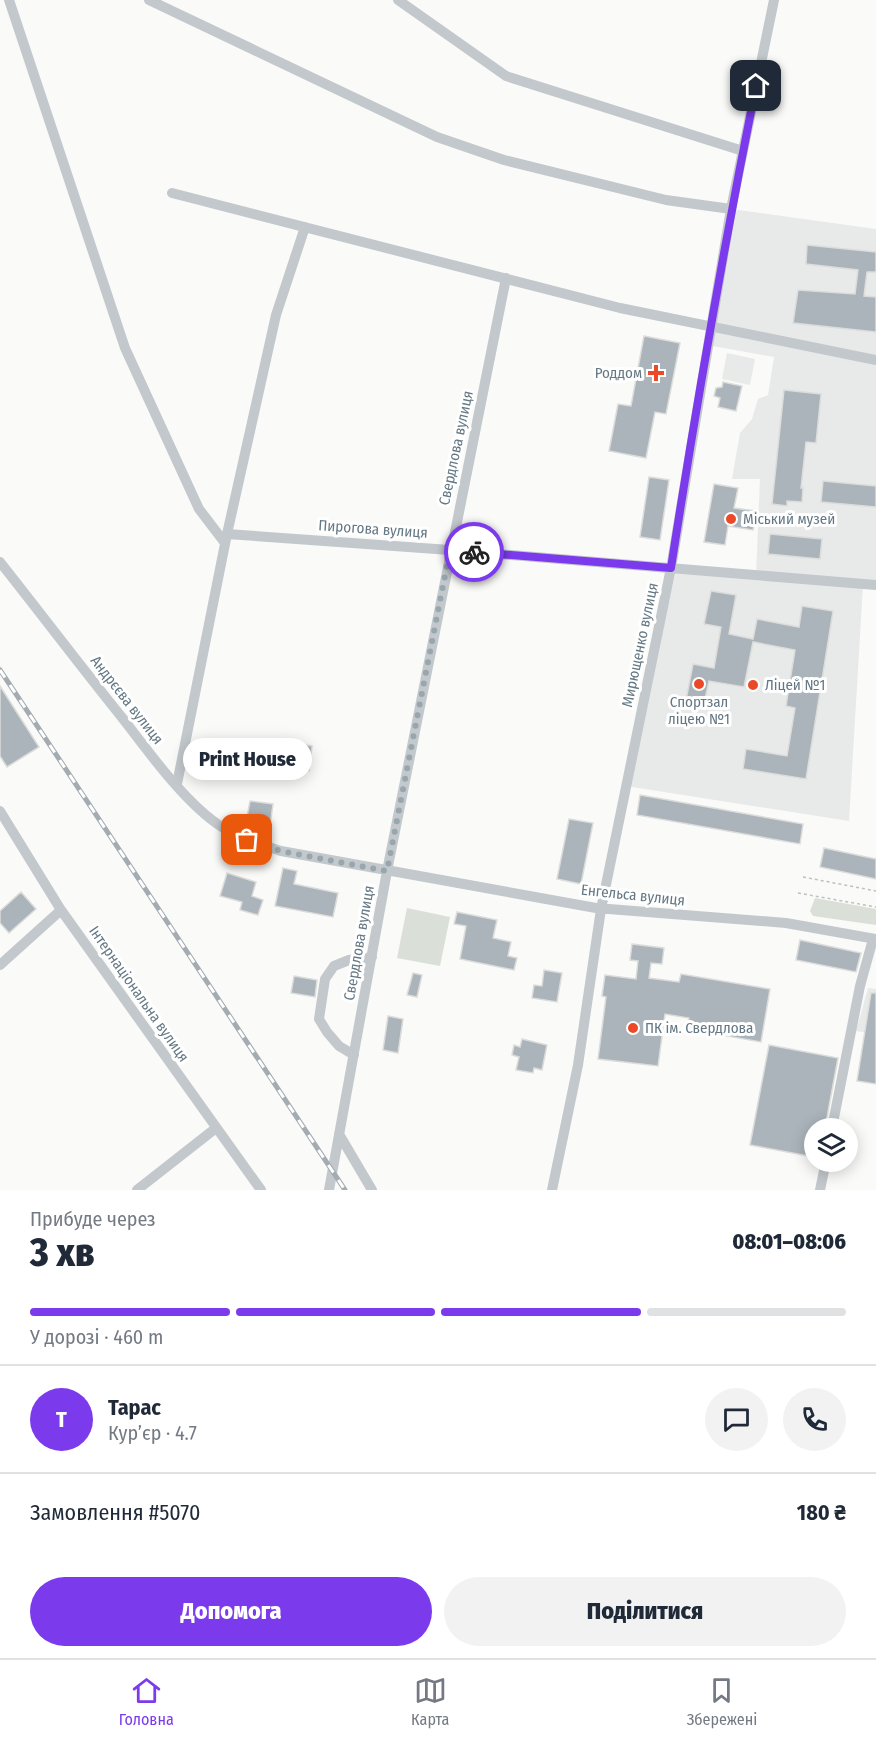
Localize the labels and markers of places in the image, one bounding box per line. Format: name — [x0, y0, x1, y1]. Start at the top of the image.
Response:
pin — [730, 60, 781, 111]
place label: Роддом — [595, 364, 642, 382]
marker: Роддом — [647, 364, 665, 382]
place label: Міський музей — [743, 510, 835, 528]
marker: Міський музей — [724, 512, 738, 526]
place label: Ліцей №1 — [765, 676, 825, 694]
marker: Спортзал ліцею №1 — [692, 677, 706, 691]
marker: Ліцей №1 — [746, 678, 760, 692]
place label: Спортзал ліцею №1 — [668, 693, 730, 728]
callout: Print House — [182, 738, 312, 780]
pin — [221, 814, 272, 865]
place label: ПК ім. Свердлова — [645, 1019, 753, 1037]
marker: ПК ім. Свердлова — [626, 1021, 640, 1035]

